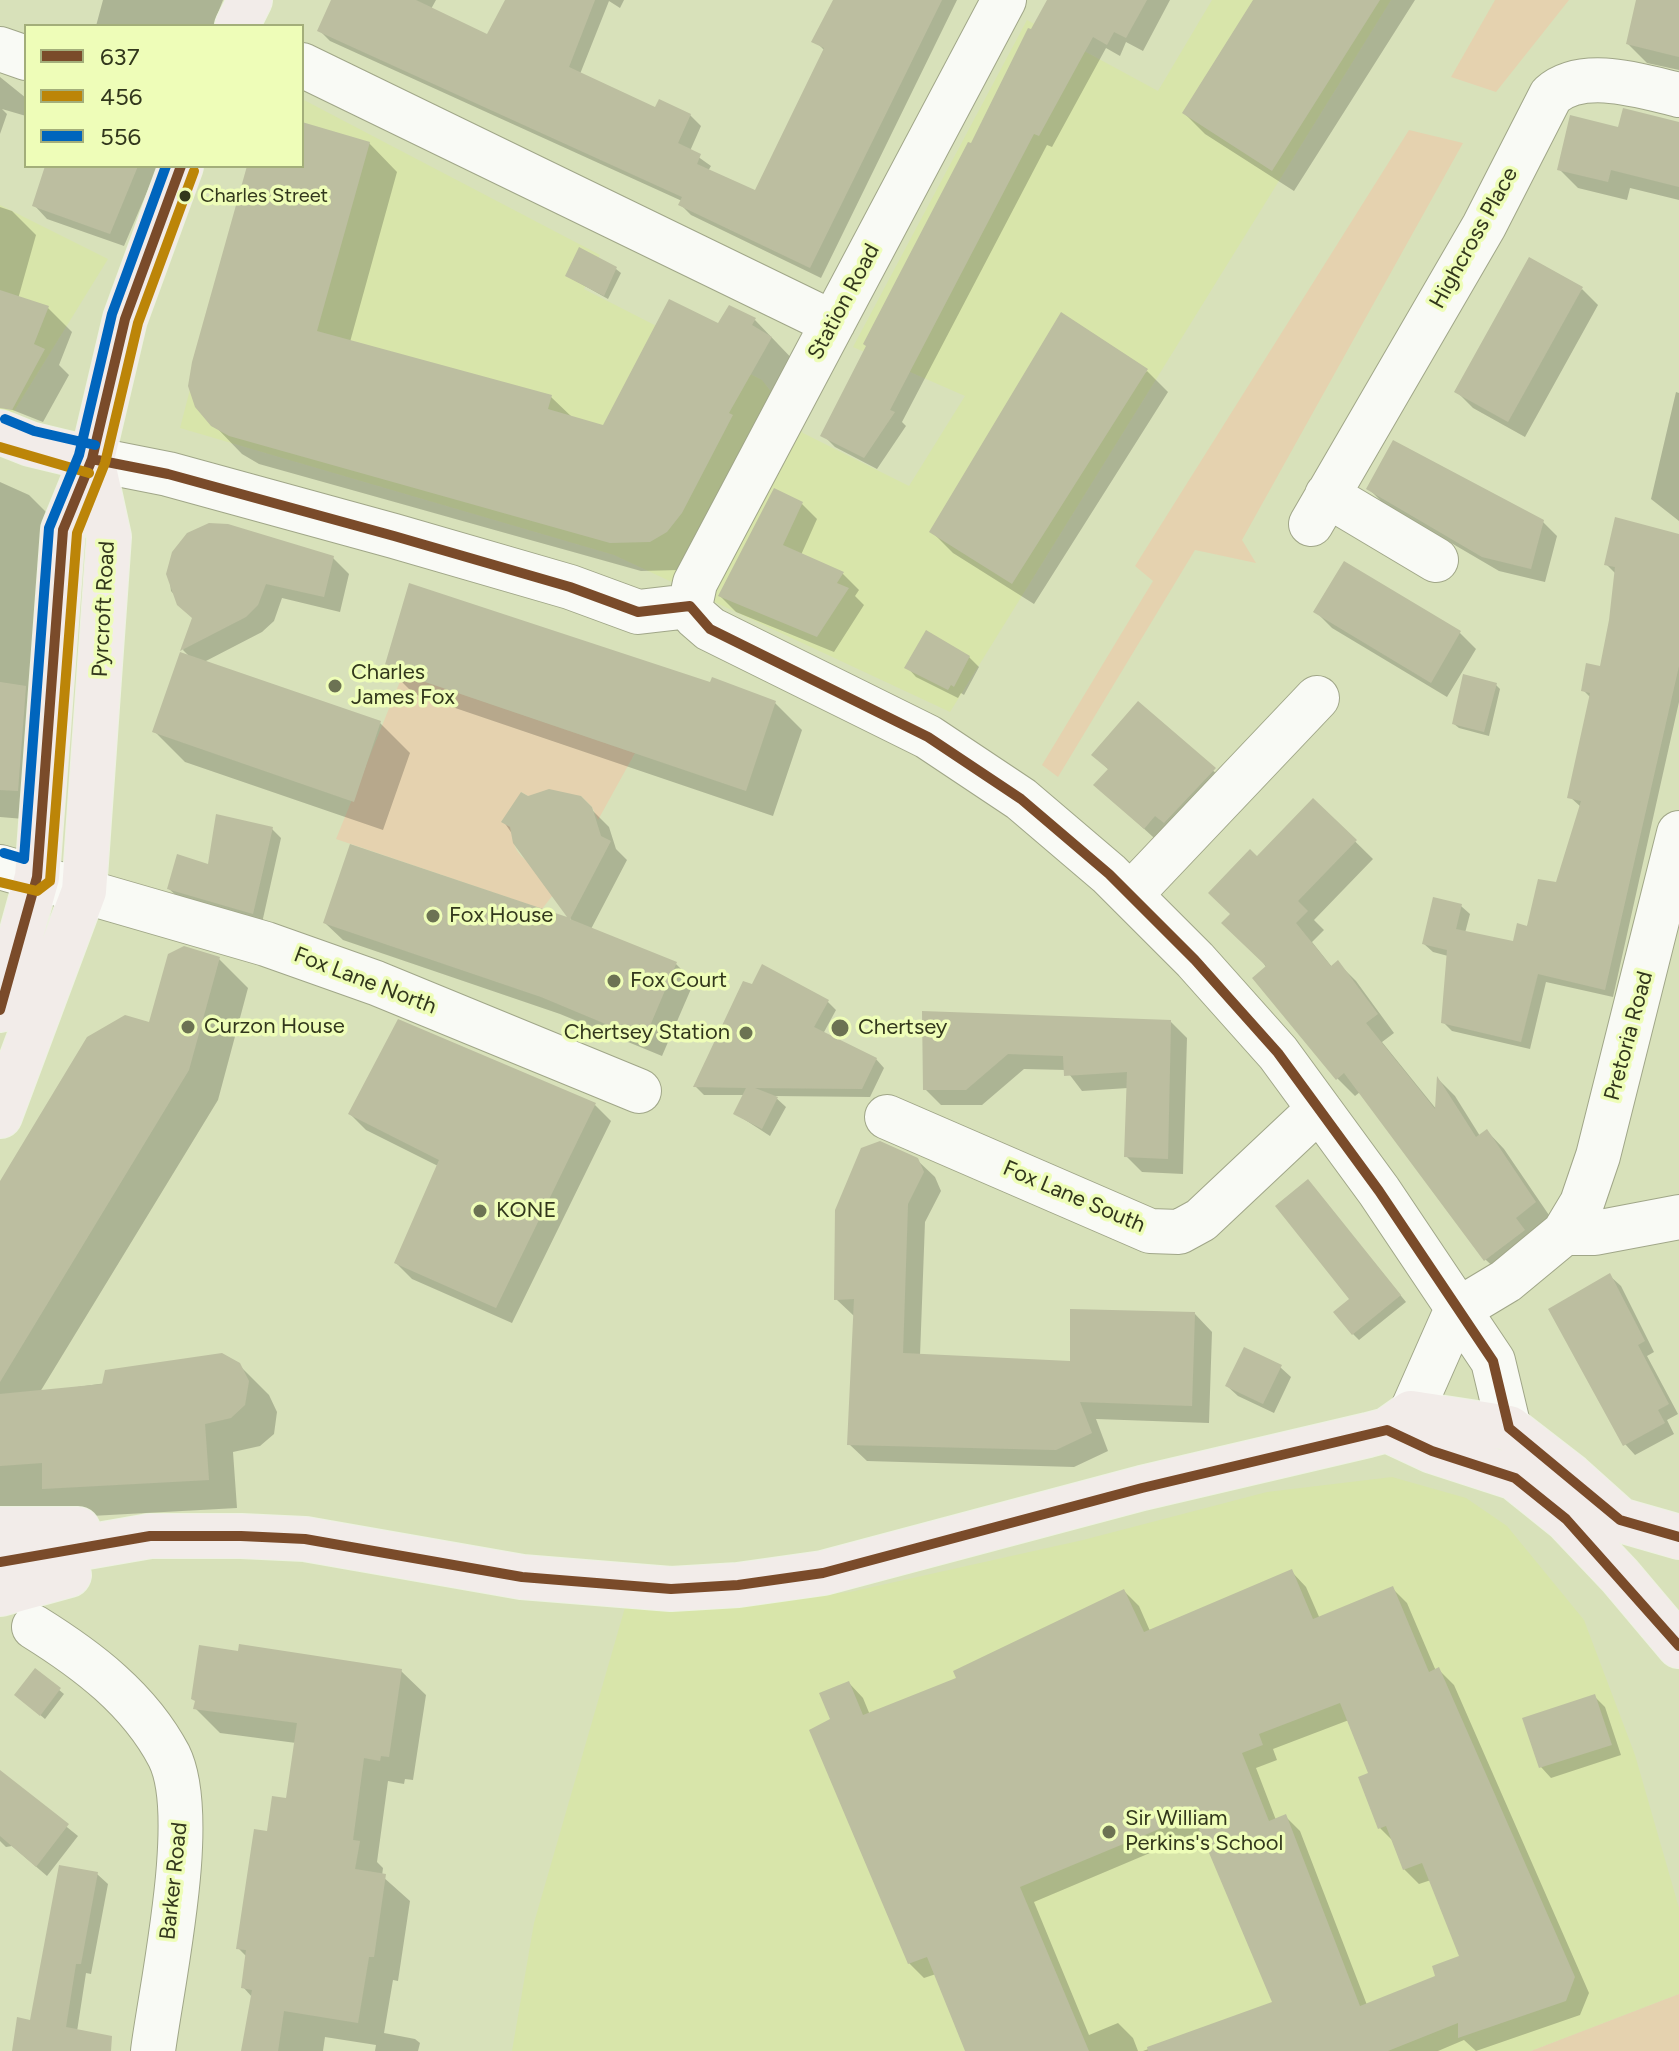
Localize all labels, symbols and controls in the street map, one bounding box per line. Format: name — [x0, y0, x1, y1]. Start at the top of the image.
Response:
legend — [24, 24, 304, 168]
text: 637 — [100, 42, 140, 71]
text: 456 — [100, 82, 142, 111]
text: 556 — [100, 122, 141, 151]
street label: Highcross Place — [1424, 163, 1524, 313]
place label: Charles Street — [200, 184, 328, 208]
marker: Charles Street — [177, 188, 193, 204]
street label: Station Road — [802, 240, 886, 364]
street label: Pyrcroft Road — [87, 540, 121, 678]
place label: Charles James Fox — [351, 660, 455, 712]
marker: Charles James Fox — [326, 677, 344, 695]
place label: Fox House — [449, 903, 553, 929]
marker: Fox House — [424, 907, 442, 925]
street label: Fox Lane North — [290, 942, 440, 1020]
place label: Fox Court — [630, 968, 727, 994]
street label: Pretoria Road — [1599, 968, 1659, 1104]
marker: Fox Court — [605, 972, 623, 990]
place label: Curzon House — [204, 1014, 345, 1040]
place label: Chertsey — [858, 1015, 947, 1041]
marker: Chertsey — [829, 1017, 851, 1039]
marker: Curzon House — [179, 1018, 197, 1036]
place label: Chertsey Station — [564, 1020, 730, 1046]
marker: Chertsey Station — [737, 1024, 755, 1042]
street label: Fox Lane South — [999, 1155, 1149, 1239]
place label: KONE — [496, 1198, 557, 1224]
marker: KONE — [471, 1202, 489, 1220]
place label: Sir William Perkins's School — [1125, 1806, 1283, 1858]
street label: Barker Road — [155, 1821, 193, 1941]
marker: Sir William Perkins's School — [1100, 1823, 1118, 1841]

